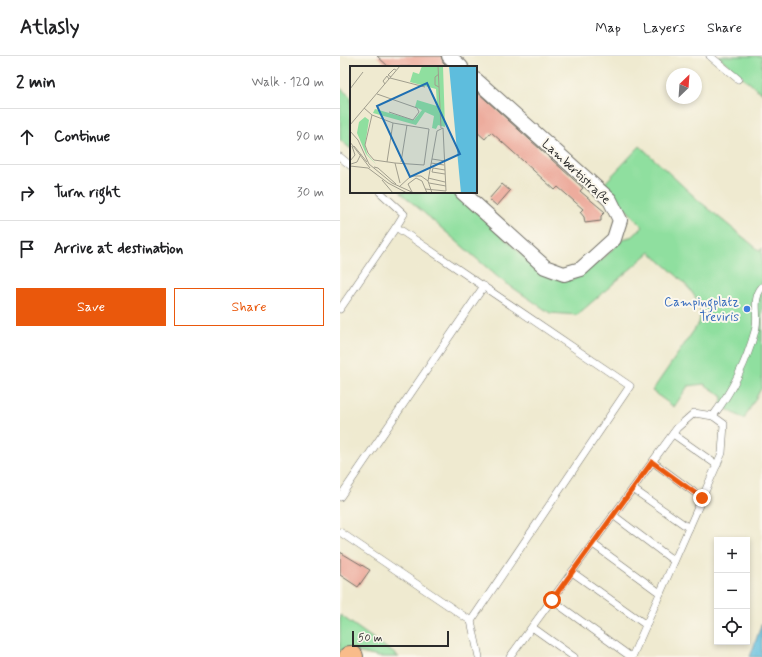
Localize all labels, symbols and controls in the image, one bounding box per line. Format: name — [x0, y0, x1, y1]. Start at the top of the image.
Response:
text: Atlasly — [20, 15, 79, 40]
text: Map — [595, 19, 621, 37]
text: Layers — [643, 19, 685, 37]
text: Share — [707, 19, 742, 37]
inset map — [350, 66, 477, 193]
north arrow — [666, 68, 702, 104]
text: 2 min — [16, 71, 56, 93]
text: Walk · 120 m — [252, 74, 324, 91]
icon: ahead — [16, 126, 38, 148]
text: Continue — [54, 127, 110, 147]
text: 90 m — [296, 128, 324, 145]
street label: Lambertistraße — [538, 136, 614, 208]
icon: right — [16, 182, 38, 204]
text: Turn right — [54, 183, 121, 203]
text: 30 m — [297, 184, 324, 201]
icon: arrive — [16, 238, 38, 260]
text: Arrive at destination — [54, 239, 183, 259]
button: Save — [16, 288, 166, 326]
button: Share — [174, 288, 324, 326]
place label: Campingplatz Treviris — [664, 294, 739, 326]
marker: Campingplatz Treviris — [742, 304, 752, 314]
route end — [693, 489, 711, 507]
map controls — [714, 537, 750, 645]
button: + — [714, 537, 750, 573]
button: − — [714, 573, 750, 609]
route start — [543, 591, 561, 609]
button: locate — [714, 609, 750, 645]
scale bar — [352, 629, 449, 648]
text: 50 m — [358, 631, 383, 645]

